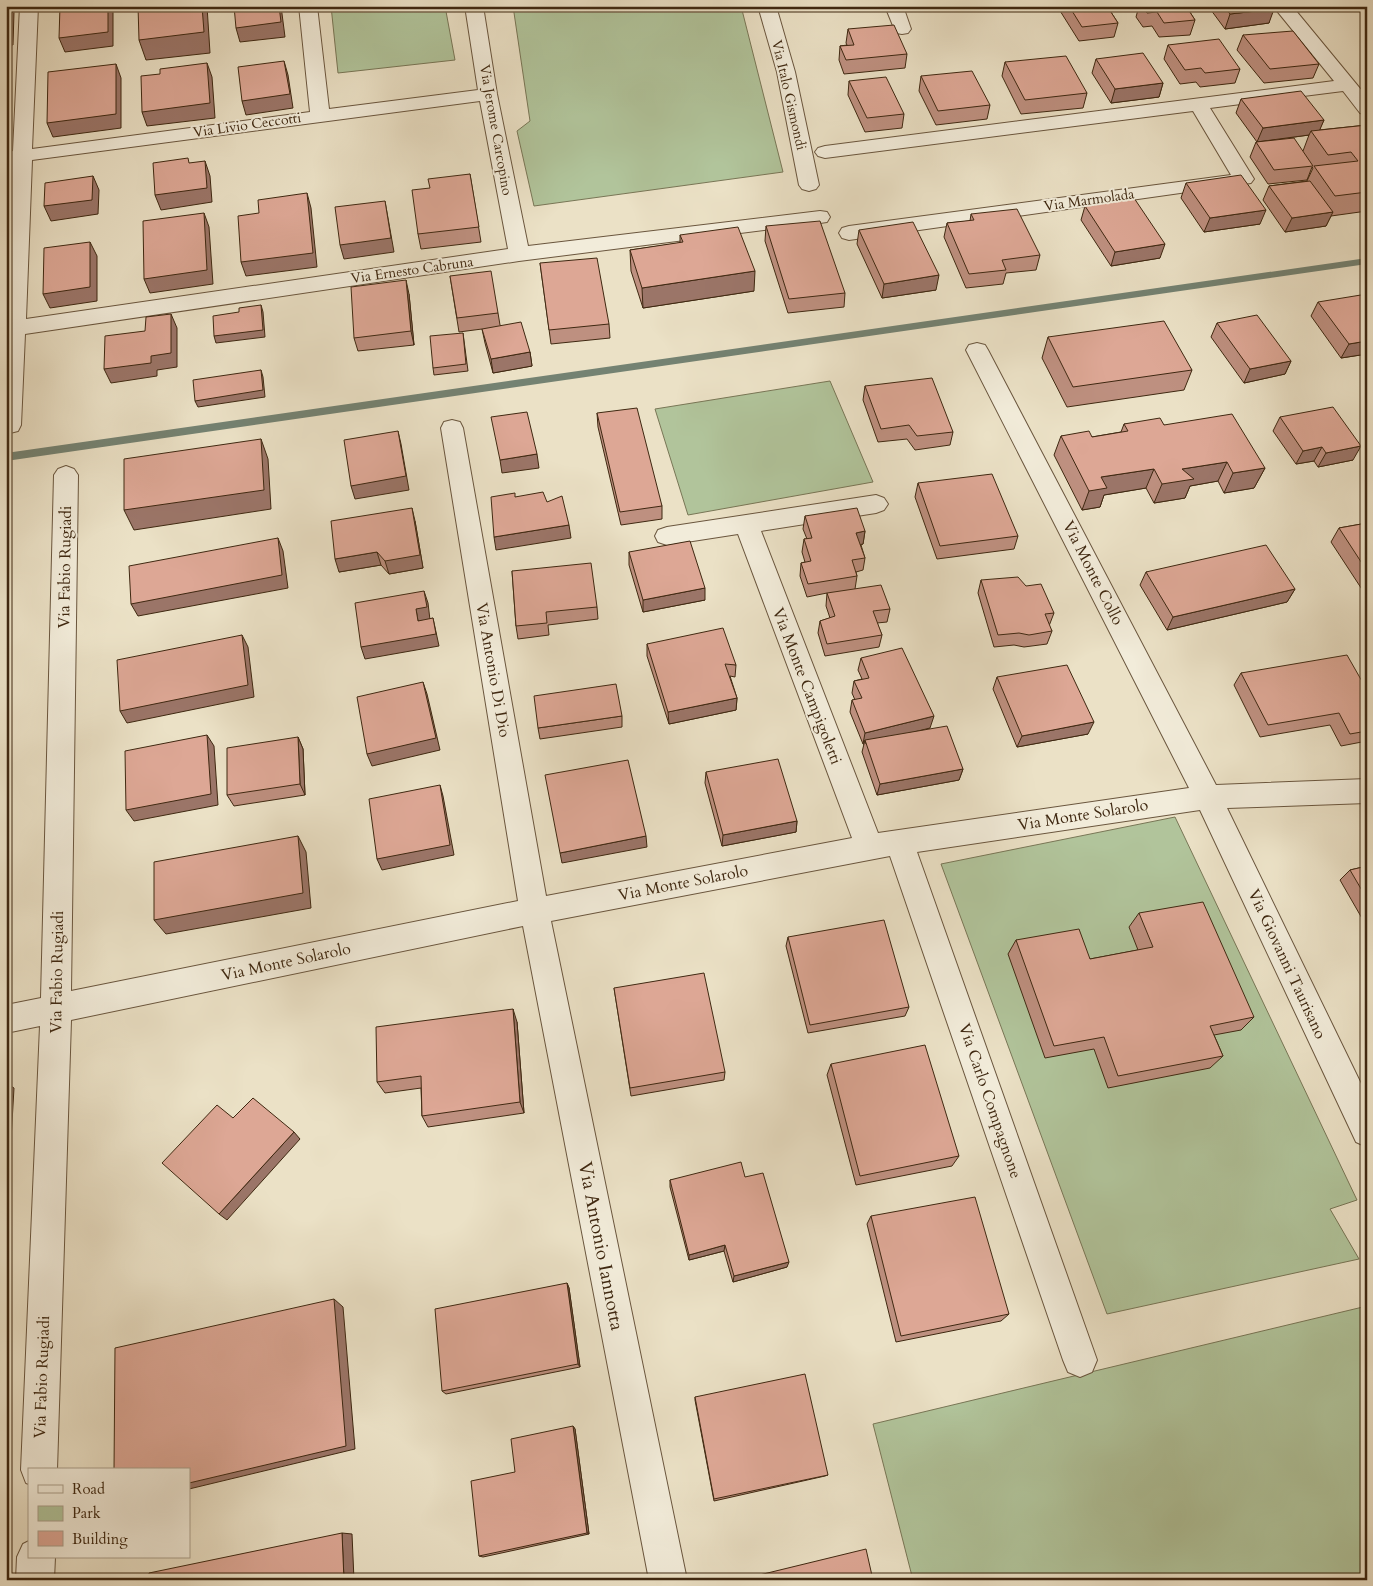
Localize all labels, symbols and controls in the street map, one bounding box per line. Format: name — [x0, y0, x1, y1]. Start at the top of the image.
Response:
street label: Via Italo Gismondi — [767, 38, 811, 152]
street label: Via Jerome Carcopino — [475, 63, 517, 197]
street label: Via Livio Ceccotti — [192, 108, 302, 142]
street label: Via Marmolada — [1043, 184, 1135, 216]
street label: Via Ernesto Cabruna — [349, 252, 475, 288]
street label: Via Fabio Rugiadi — [53, 505, 77, 629]
street label: Via Monte Collo — [1057, 517, 1129, 629]
street label: Via Antonio Di Dio — [470, 601, 516, 739]
street label: Via Monte Campigoletti — [767, 604, 847, 768]
street label: Via Monte Solarolo — [1016, 794, 1150, 836]
street label: Via Monte Solarolo — [616, 860, 750, 906]
street label: Via Giovanni Taurisano — [1243, 885, 1332, 1043]
street label: Via Fabio Rugiadi — [45, 910, 69, 1034]
street label: Via Monte Solarolo — [219, 937, 353, 986]
street label: Via Carlo Compagnone — [953, 1021, 1027, 1181]
street label: Via Antonio Iannotta — [572, 1159, 630, 1333]
street label: Via Fabio Rugiadi — [29, 1315, 55, 1439]
legend — [28, 1468, 190, 1558]
text: Road — [72, 1479, 105, 1499]
text: Park — [72, 1503, 101, 1523]
text: Building — [72, 1529, 128, 1549]

